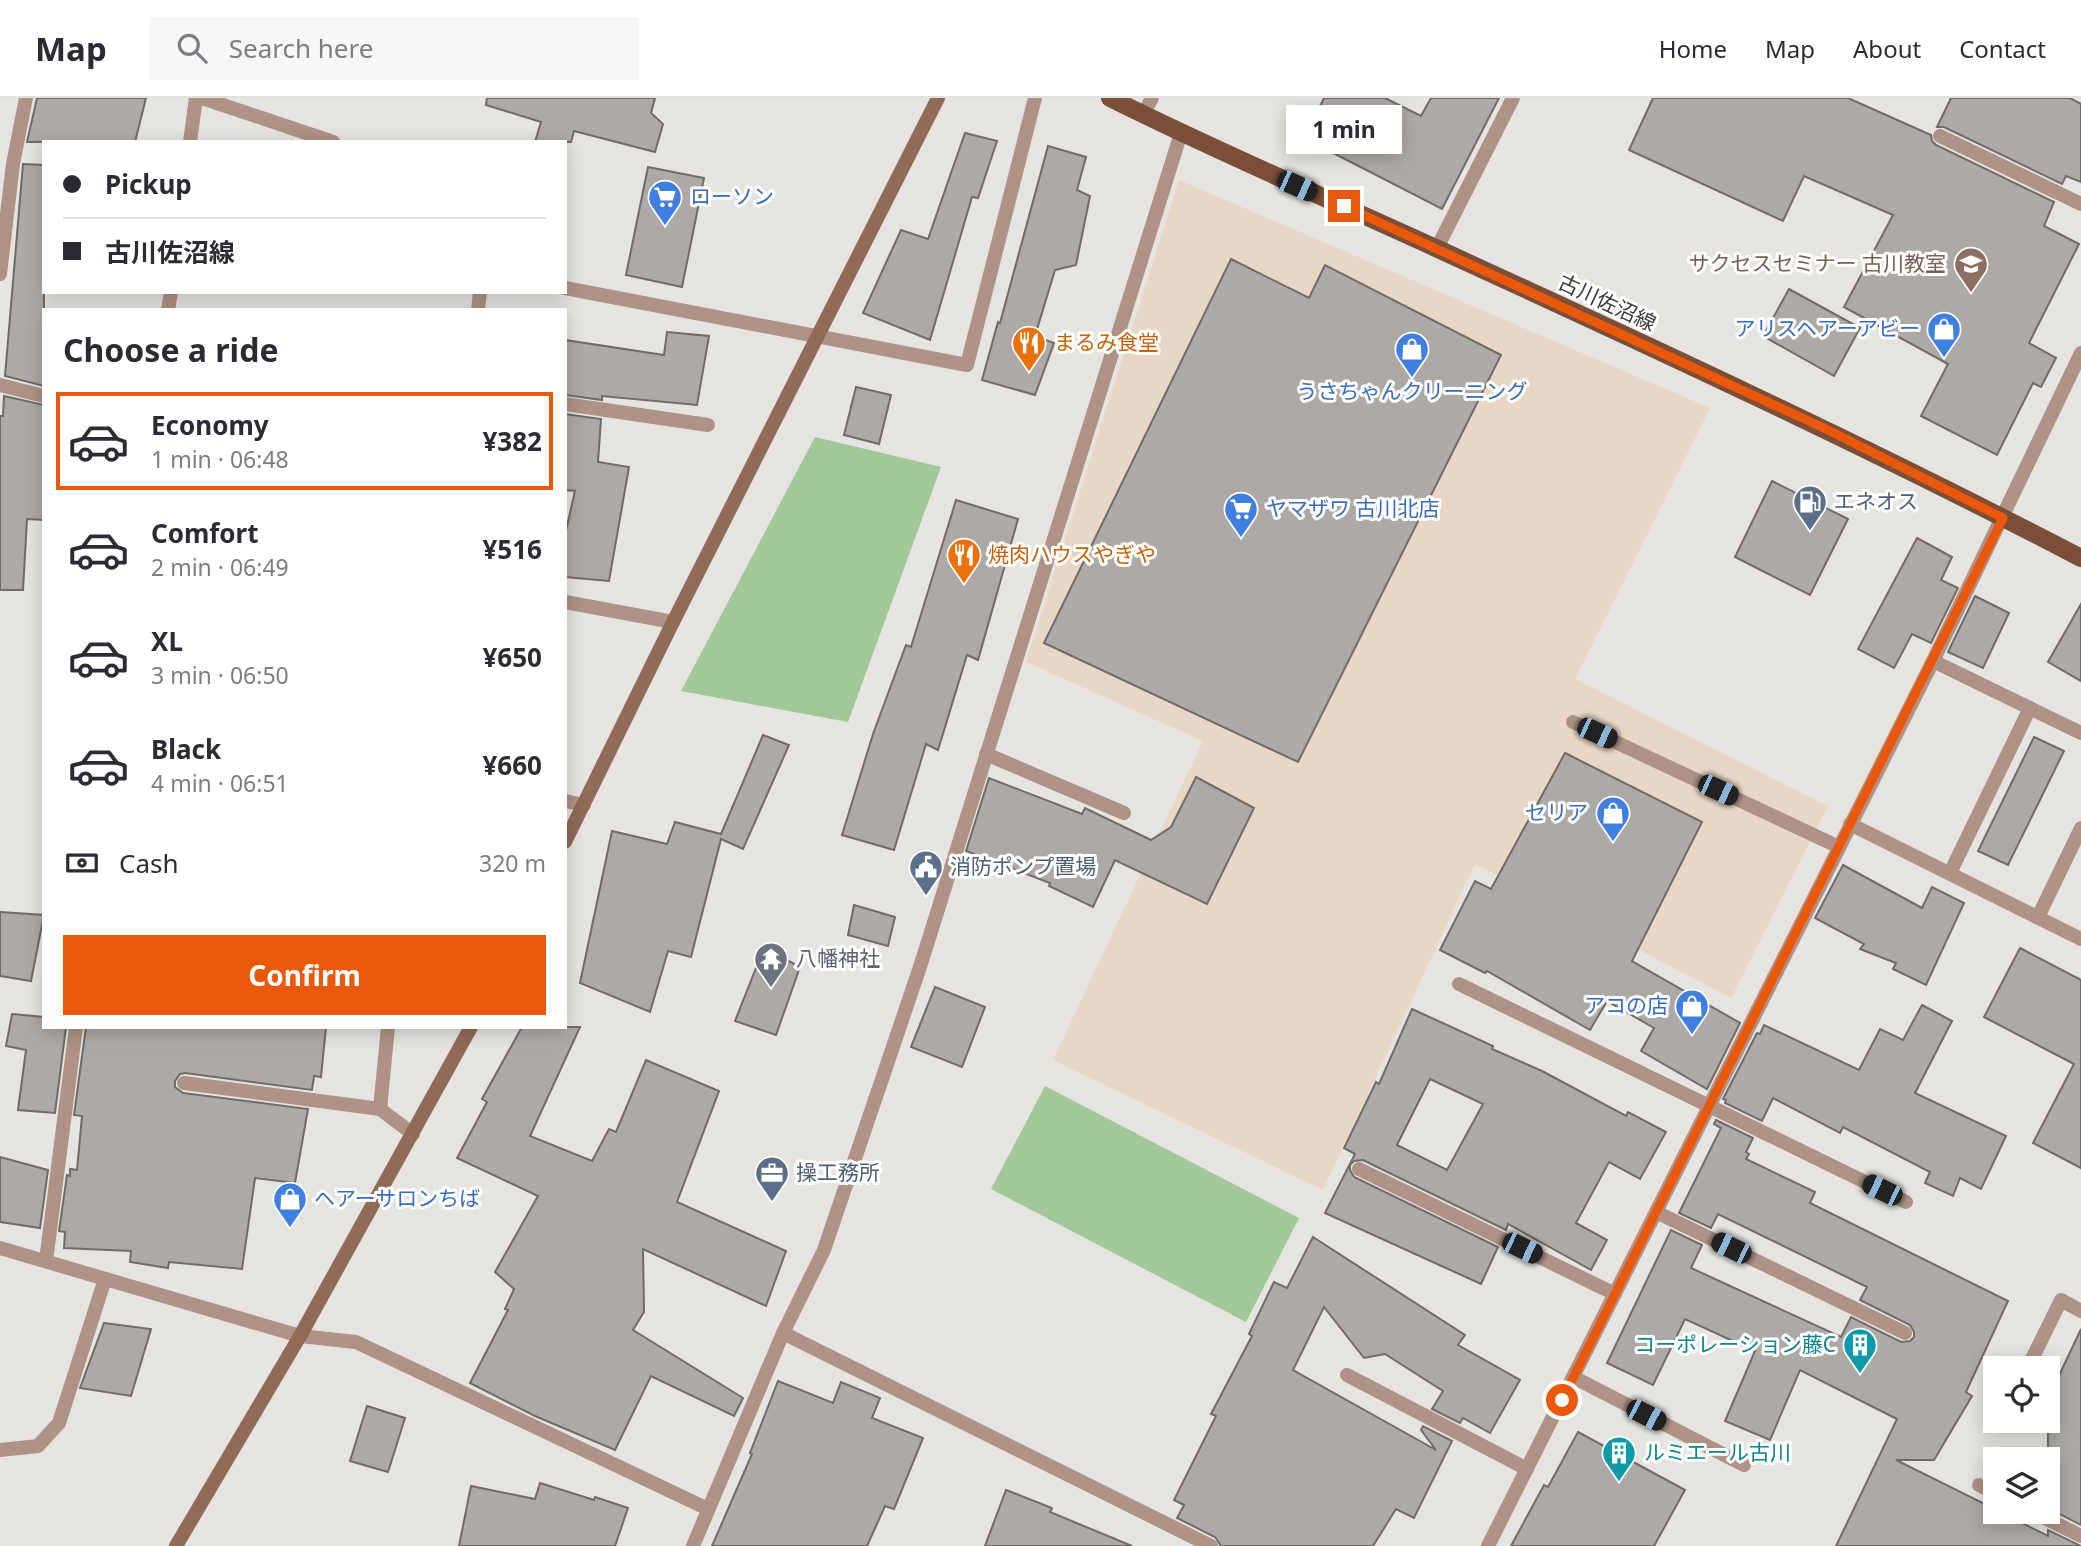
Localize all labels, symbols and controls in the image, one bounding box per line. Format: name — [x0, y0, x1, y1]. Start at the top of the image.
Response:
search box — [149, 17, 639, 80]
text: Map — [35, 26, 107, 71]
icon: search — [173, 29, 211, 67]
text: Search here — [229, 30, 373, 66]
text: Home — [1659, 32, 1727, 65]
text: Map — [1765, 32, 1815, 65]
text: About — [1853, 32, 1921, 65]
text: Contact — [1959, 32, 2046, 65]
callout: 1 min — [1286, 105, 1402, 154]
text: 1 min — [1312, 113, 1376, 145]
text: Pickup — [105, 166, 192, 202]
car — [1274, 168, 1321, 204]
supermarket icon: ローソン — [646, 178, 684, 227]
place label: ローソン — [690, 182, 774, 210]
route end — [1328, 190, 1360, 222]
text: 古川佐沼線 — [105, 234, 235, 270]
school or university icon: サクセスセミナー 古川教室 — [1952, 245, 1990, 294]
place label: サクセスセミナー 古川教室 — [1689, 249, 1946, 277]
street label: 古川佐沼線 — [1554, 267, 1661, 337]
shop icon: アリスヘアーアビー — [1925, 310, 1963, 359]
place label: アリスヘアーアビー — [1735, 314, 1920, 342]
restaurant icon: まるみ食堂 — [1010, 324, 1048, 373]
text: Choose a ride — [63, 328, 279, 371]
place label: まるみ食堂 — [1054, 328, 1159, 356]
shop icon: うさちゃんクリーニング — [1393, 330, 1431, 379]
place label: うさちゃんクリーニング — [1297, 377, 1528, 405]
text: Economy — [151, 407, 269, 443]
icon: car — [67, 410, 130, 473]
text: ¥382 — [483, 423, 542, 459]
text: 1 min · 06:48 — [151, 443, 289, 475]
fuel station icon: エネオス — [1791, 483, 1829, 532]
place label: エネオス — [1834, 487, 1918, 515]
supermarket icon: ヤマザワ 古川北店 — [1222, 490, 1260, 539]
place label: ヤマザワ 古川北店 — [1266, 494, 1439, 522]
text: Comfort — [151, 515, 259, 551]
icon: car — [67, 518, 130, 581]
text: ¥516 — [483, 531, 542, 567]
restaurant icon: 焼肉ハウスやぎや — [945, 536, 983, 585]
place label: 焼肉ハウスやぎや — [988, 540, 1156, 568]
text: 2 min · 06:49 — [151, 551, 289, 583]
text: XL — [151, 623, 183, 659]
icon: car — [67, 626, 130, 689]
text: ¥650 — [483, 639, 542, 675]
text: 3 min · 06:50 — [151, 659, 289, 691]
car — [1574, 715, 1621, 751]
text: Black — [151, 731, 221, 767]
icon: car — [67, 734, 130, 797]
text: ¥660 — [483, 747, 542, 783]
text: 4 min · 06:51 — [151, 767, 289, 799]
car — [1695, 772, 1742, 808]
shop icon: セリア — [1594, 794, 1632, 843]
place label: セリア — [1525, 798, 1588, 826]
icon: cash — [63, 844, 101, 882]
text: Cash — [119, 845, 179, 881]
text: 320 m — [479, 847, 546, 879]
public building icon: 消防ポンプ置場 — [907, 848, 945, 897]
place label: 消防ポンプ置場 — [950, 852, 1096, 880]
button: Confirm — [63, 935, 546, 1015]
temple icon: 八幡神社 — [752, 940, 790, 989]
place label: 八幡神社 — [796, 944, 880, 972]
shop icon: アコの店 — [1673, 987, 1711, 1036]
place label: アコの店 — [1584, 991, 1668, 1019]
office icon: 操工務所 — [753, 1154, 791, 1203]
place label: 操工務所 — [796, 1158, 880, 1186]
car — [1859, 1171, 1906, 1209]
shop icon: ヘアーサロンちば — [271, 1180, 309, 1229]
place label: ヘアーサロンちば — [314, 1184, 480, 1212]
car — [1499, 1229, 1546, 1267]
car — [1708, 1229, 1755, 1267]
building icon: コーポレーション藤C — [1841, 1326, 1879, 1375]
place label: コーポレーション藤C — [1634, 1330, 1836, 1358]
map controls — [1983, 1356, 2060, 1524]
button: locate — [1983, 1356, 2060, 1433]
route start — [1546, 1384, 1578, 1416]
car — [1623, 1396, 1670, 1434]
building icon: ルミエール古川 — [1600, 1434, 1638, 1483]
place label: ルミエール古川 — [1644, 1438, 1791, 1466]
button: layers — [1983, 1447, 2060, 1524]

